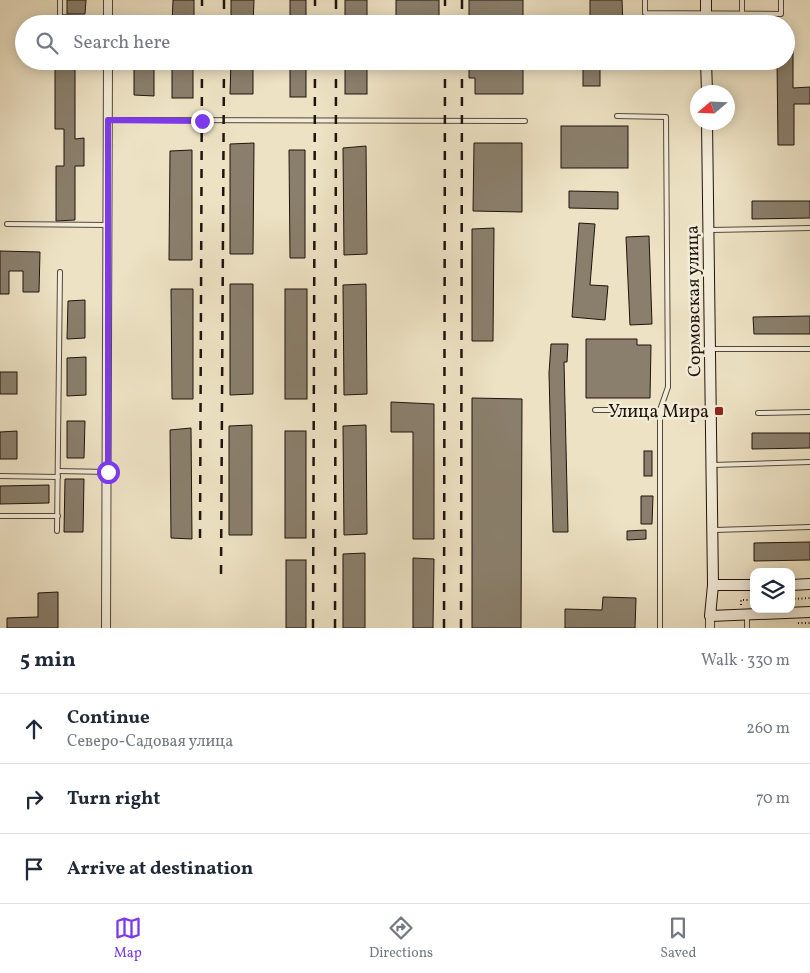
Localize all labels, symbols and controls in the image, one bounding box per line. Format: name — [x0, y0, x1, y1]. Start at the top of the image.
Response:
search box — [15, 15, 795, 70]
icon: search — [33, 29, 61, 57]
text: Search here — [73, 30, 170, 56]
north arrow — [690, 85, 735, 130]
route end — [191, 110, 214, 133]
street label: Сормовская улица — [681, 225, 708, 377]
place label: Улица Мира — [608, 400, 709, 425]
marker: Улица Мира — [713, 405, 725, 417]
route start — [97, 461, 120, 484]
map controls — [750, 568, 795, 613]
button: layers — [750, 568, 795, 613]
text: 5 min — [20, 646, 76, 675]
text: Walk · 330 m — [701, 650, 790, 672]
text: Continue — [67, 705, 150, 731]
icon: ahead — [20, 715, 48, 743]
text: 260 m — [746, 718, 790, 740]
text: Северо-Садовая улица — [67, 731, 233, 753]
icon: right — [20, 785, 48, 813]
text: Turn right — [67, 786, 160, 812]
text: 70 m — [756, 788, 790, 810]
icon: arrive — [20, 855, 48, 883]
text: Arrive at destination — [67, 856, 253, 882]
tab: Map — [114, 914, 142, 963]
tab: Directions — [369, 914, 433, 963]
tab: Saved — [660, 914, 696, 963]

